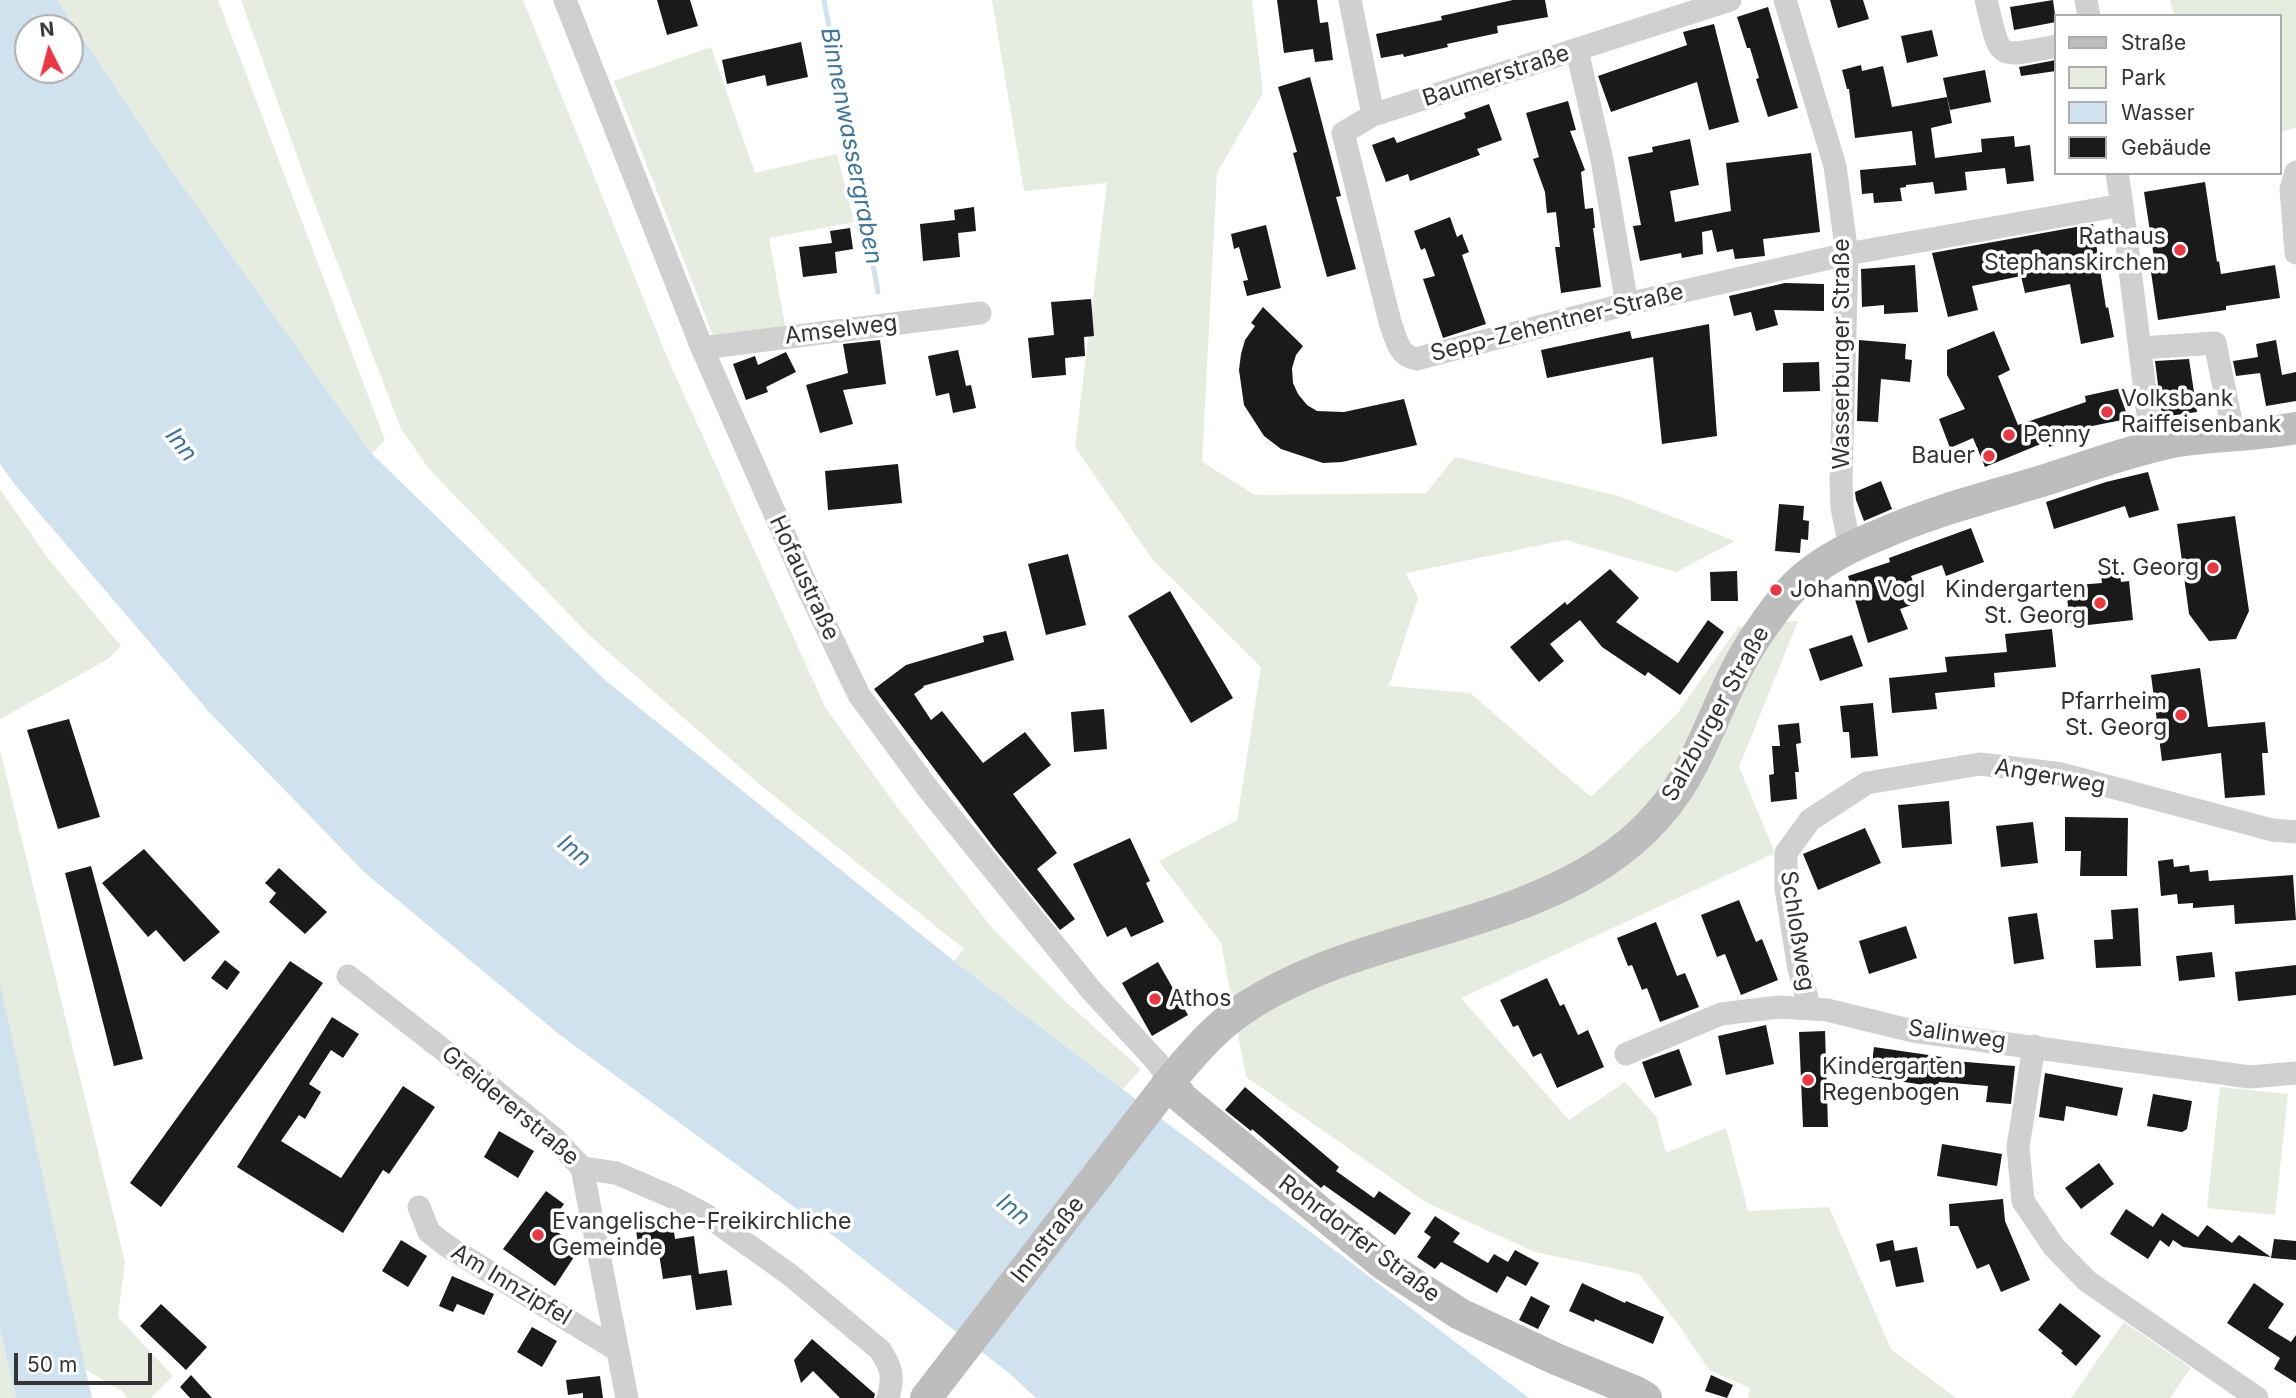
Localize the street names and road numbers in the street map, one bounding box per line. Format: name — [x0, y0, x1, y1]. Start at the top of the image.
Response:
street label: Baumerstraße — [1419, 39, 1573, 113]
street label: Wasserburger Straße — [1828, 238, 1856, 470]
street label: Sepp-Zehentner-Straße — [1428, 278, 1686, 368]
street label: Amselweg — [783, 309, 899, 351]
street label: Hofaustraße — [763, 511, 845, 645]
street label: Salzburger Straße — [1656, 622, 1776, 806]
street label: Angerweg — [1993, 754, 2107, 800]
street label: Schloßweg — [1774, 869, 1820, 993]
street label: Salinweg — [1906, 1014, 2008, 1056]
street label: Greidererstraße — [436, 1040, 584, 1172]
street label: Rohrdorfer Straße — [1273, 1169, 1445, 1309]
street label: Innstraße — [1006, 1191, 1090, 1289]
street label: Am Innzipfel — [446, 1238, 576, 1332]

